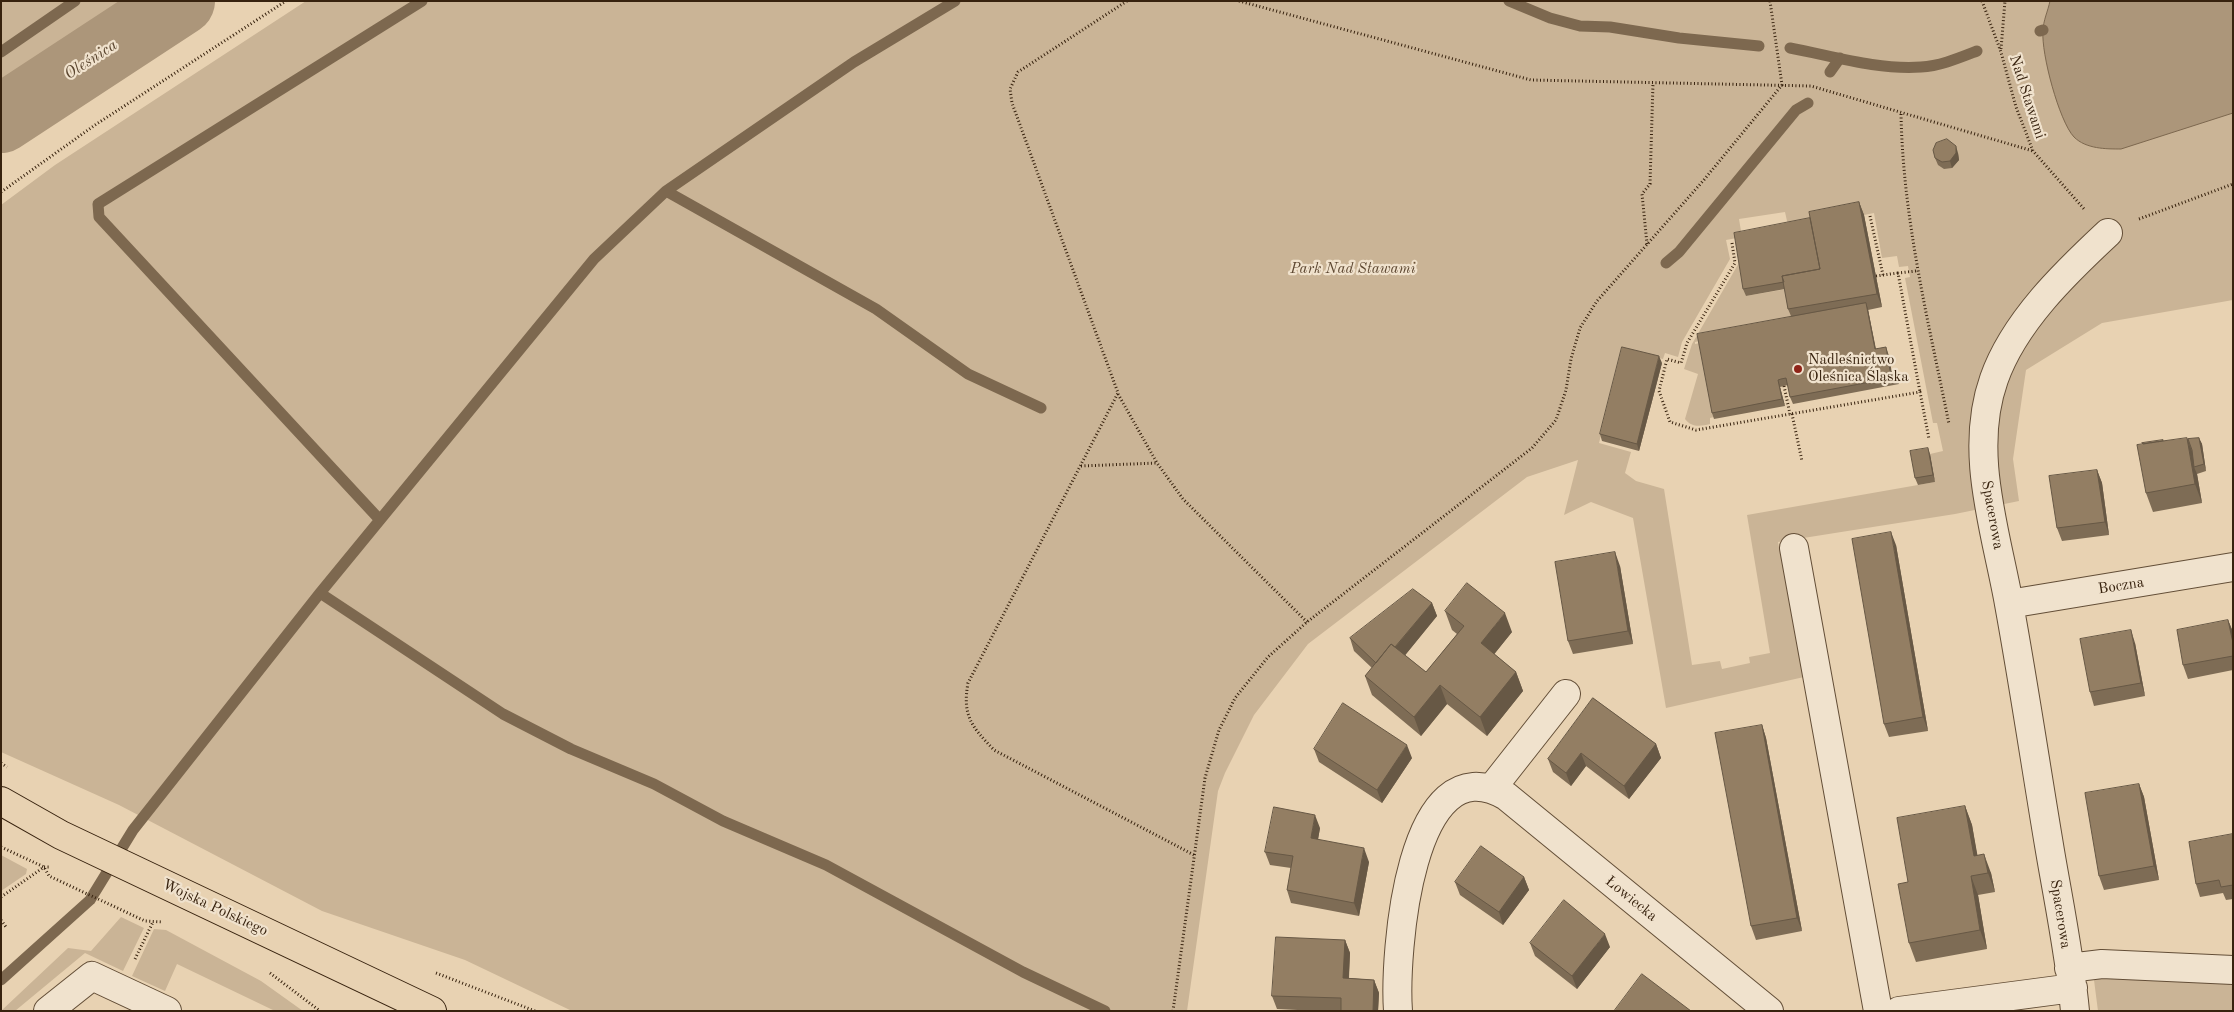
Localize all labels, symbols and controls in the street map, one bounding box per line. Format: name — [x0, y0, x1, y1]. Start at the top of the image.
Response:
water label: Oleśnica — [61, 36, 121, 84]
street label: Nad Stawami — [2005, 53, 2049, 141]
park label: Park Nad Stawami — [1290, 260, 1416, 278]
place label: Nadleśnictwo Oleśnica Śląska — [1808, 351, 1909, 386]
marker: Nadleśnictwo Oleśnica Śląska — [1792, 363, 1804, 375]
street label: Spacerowa — [1977, 479, 2007, 551]
street label: Boczna — [2097, 573, 2145, 599]
street label: Łowiecka — [1601, 873, 1661, 925]
street label: Wojska Polskiego — [159, 876, 271, 940]
street label: Spacerowa — [2046, 878, 2074, 950]

